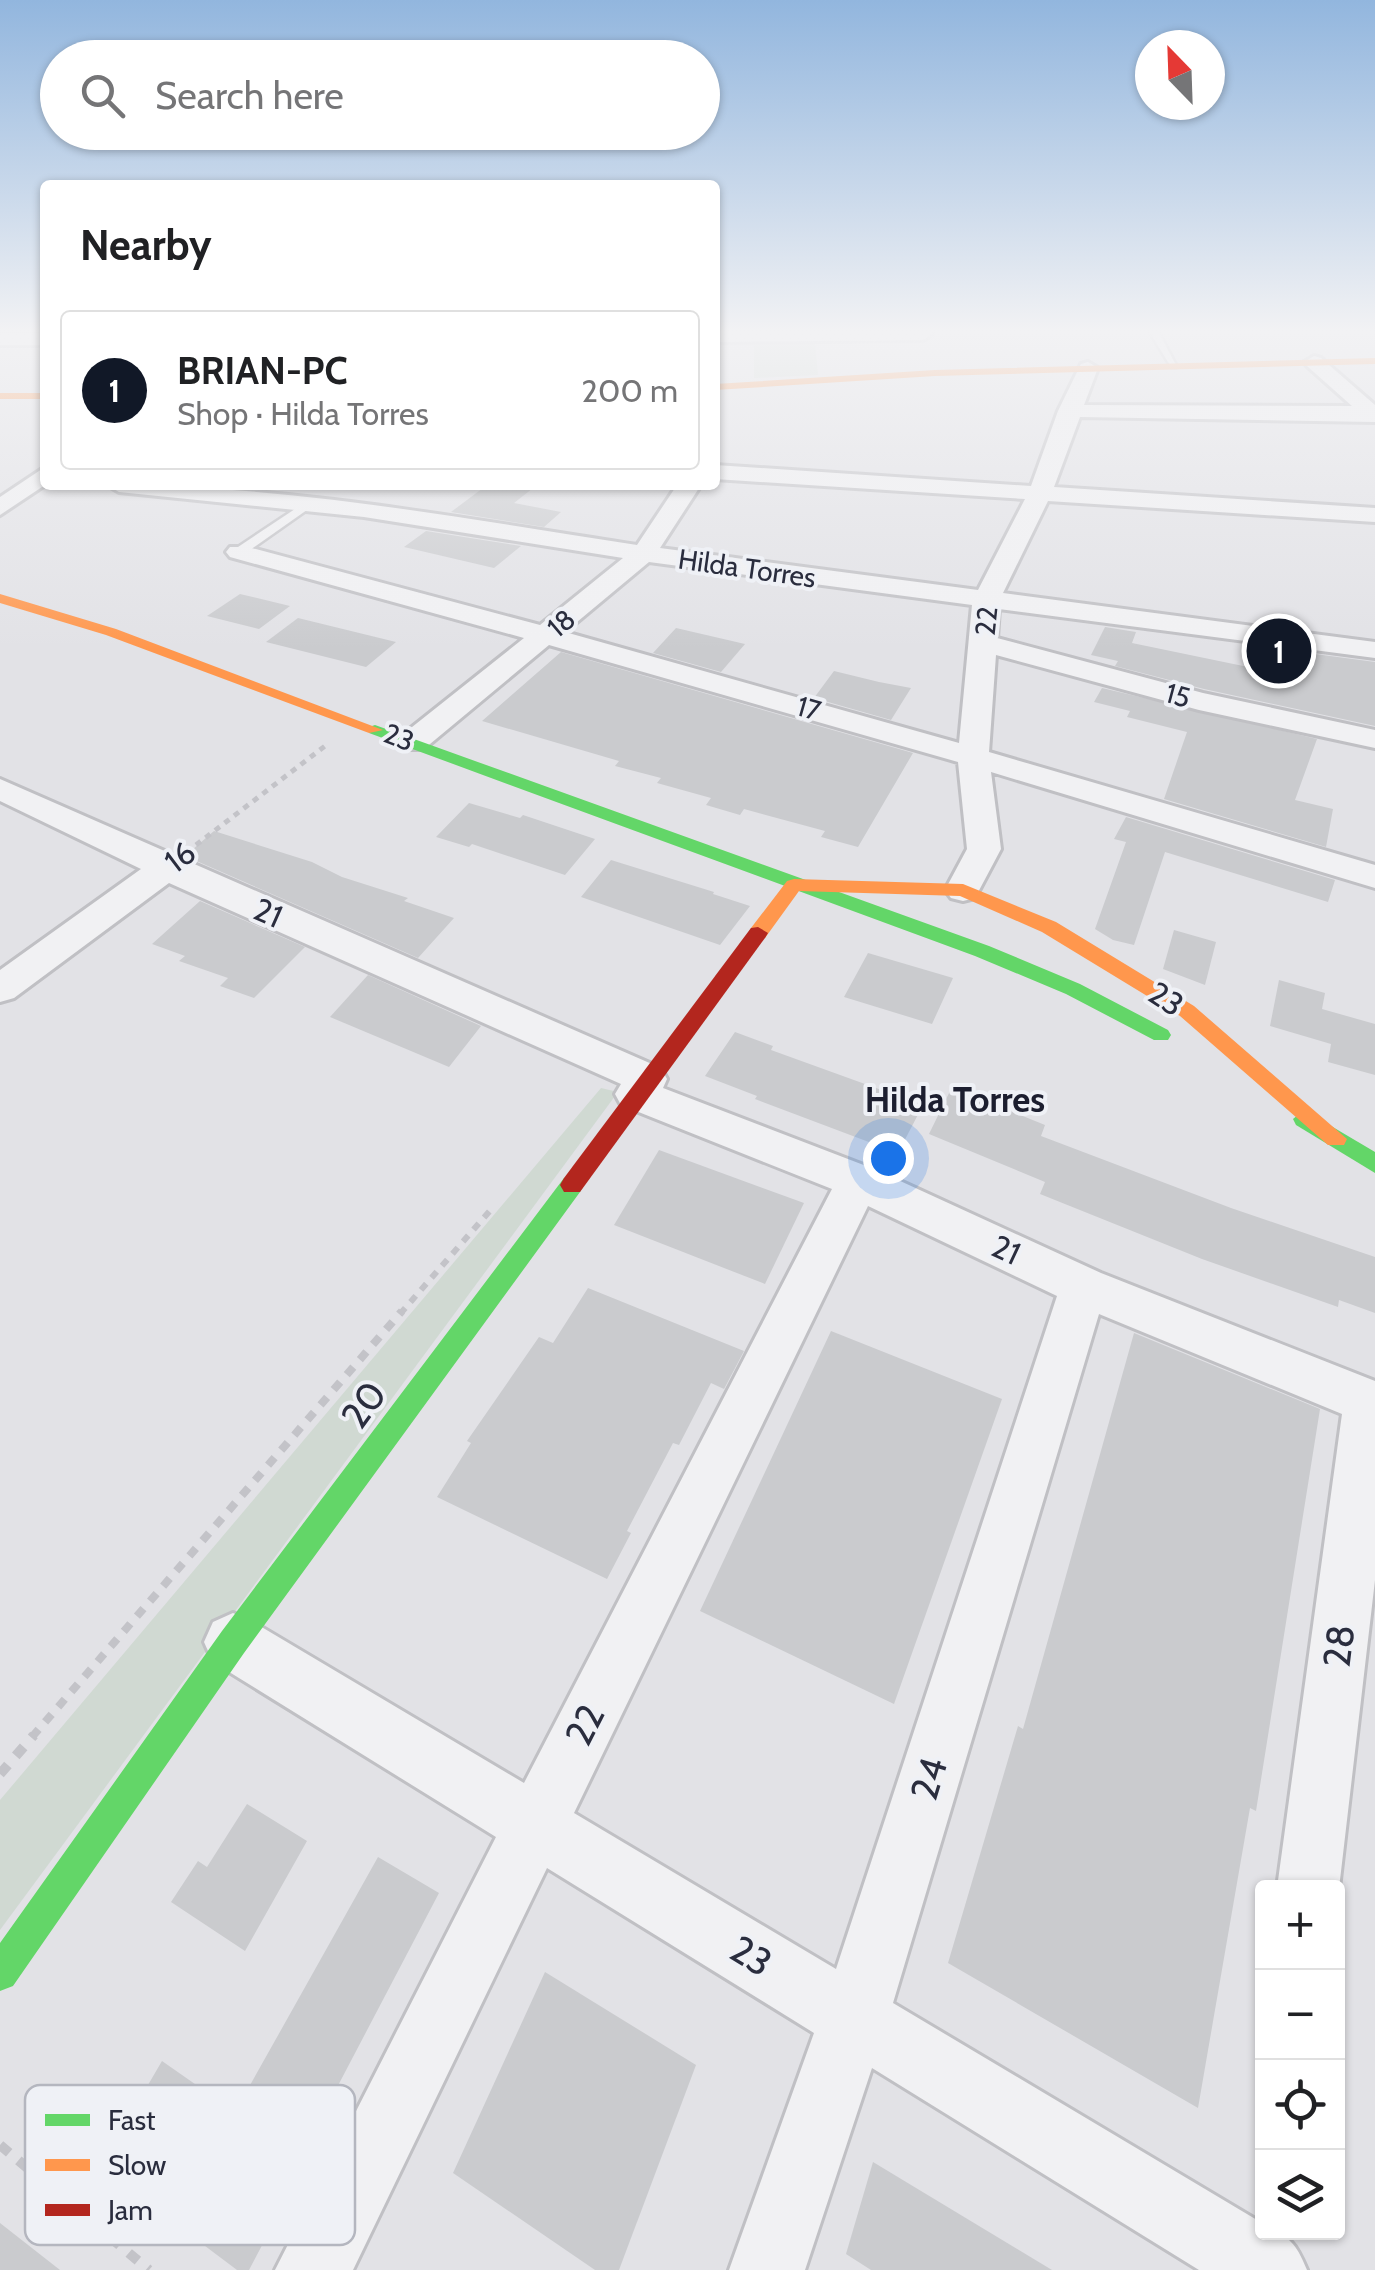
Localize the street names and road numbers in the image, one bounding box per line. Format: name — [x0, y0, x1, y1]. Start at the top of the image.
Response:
street label: Hilda Torres — [676, 542, 818, 594]
street label: 18 — [540, 602, 582, 644]
street label: 22 — [968, 605, 1004, 637]
street label: 15 — [1162, 675, 1194, 715]
street label: 17 — [793, 688, 825, 728]
street label: 23 — [379, 716, 419, 758]
street label: 16 — [157, 832, 203, 881]
street label: 21 — [248, 889, 289, 936]
street label: 23 — [1141, 973, 1191, 1024]
street label: 21 — [986, 1226, 1027, 1273]
street label: 20 — [331, 1372, 396, 1437]
street label: 28 — [1313, 1622, 1364, 1670]
street label: 22 — [555, 1696, 615, 1753]
street label: 24 — [900, 1752, 957, 1806]
street label: 23 — [722, 1925, 781, 1986]

